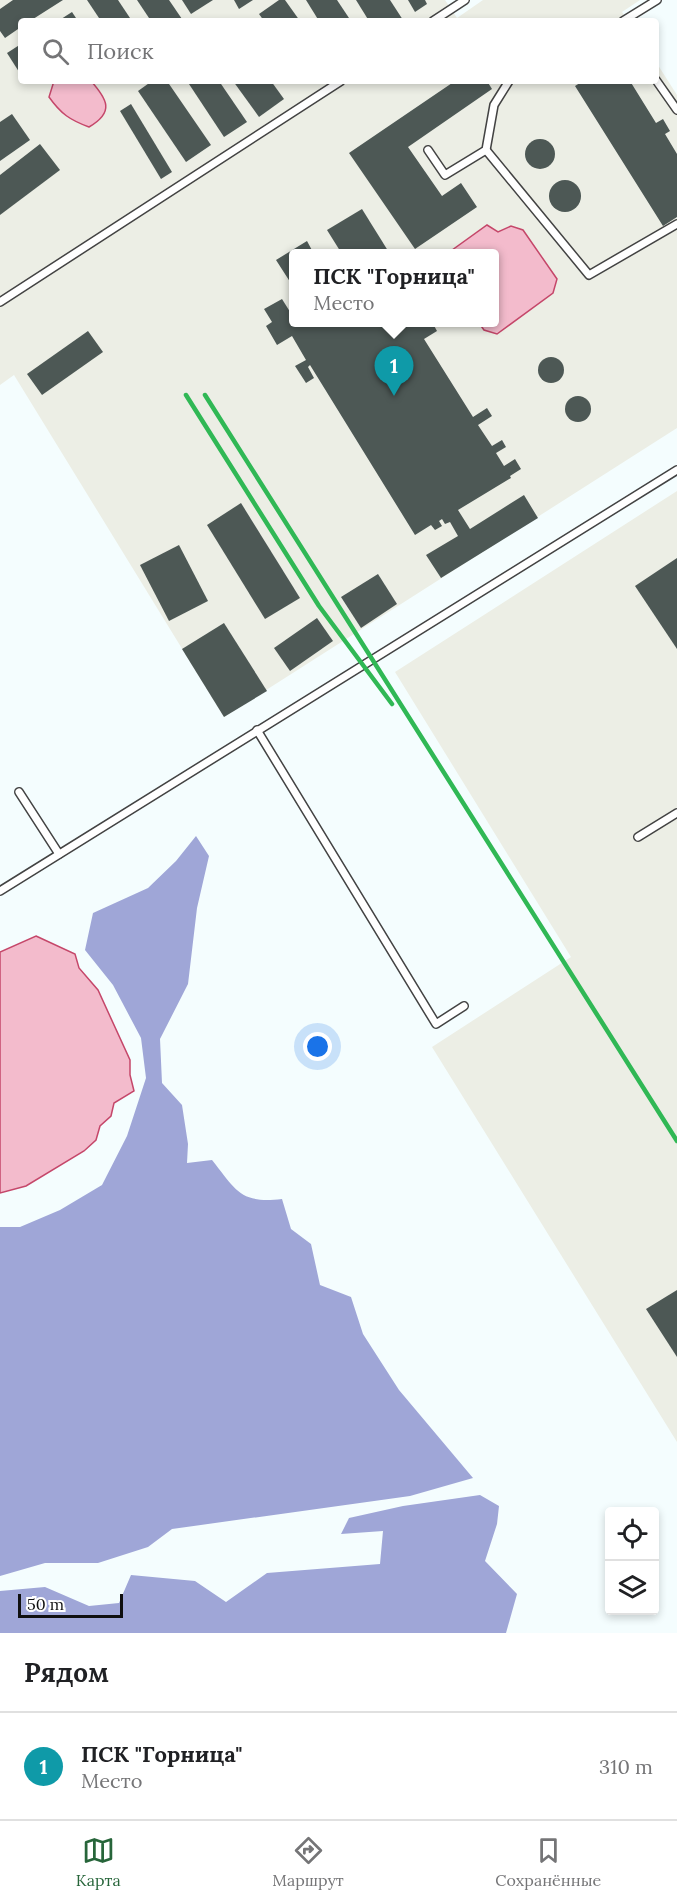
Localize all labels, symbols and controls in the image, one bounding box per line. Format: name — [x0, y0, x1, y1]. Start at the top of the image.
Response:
search box — [18, 18, 659, 84]
icon: search — [39, 35, 72, 68]
text: Поиск — [87, 37, 153, 65]
popup — [289, 249, 499, 327]
text: ПСК "Горница" — [313, 262, 475, 290]
text: Место — [313, 290, 375, 315]
pin: 1 — [374, 346, 414, 396]
your location — [303, 1032, 332, 1061]
map controls — [605, 1507, 659, 1615]
button: locate — [605, 1507, 659, 1561]
button: layers — [605, 1561, 659, 1615]
scale bar — [18, 1591, 123, 1618]
text: 50 m — [27, 1594, 64, 1614]
text: Рядом — [24, 1656, 109, 1689]
text: ПСК "Горница" — [81, 1740, 243, 1768]
text: 1 — [39, 1754, 48, 1779]
text: 310 m — [599, 1754, 653, 1779]
text: Место — [81, 1768, 142, 1793]
tab: Карта — [76, 1834, 121, 1890]
tab: Маршрут — [272, 1834, 344, 1890]
tab: Сохранённые — [495, 1834, 601, 1890]

